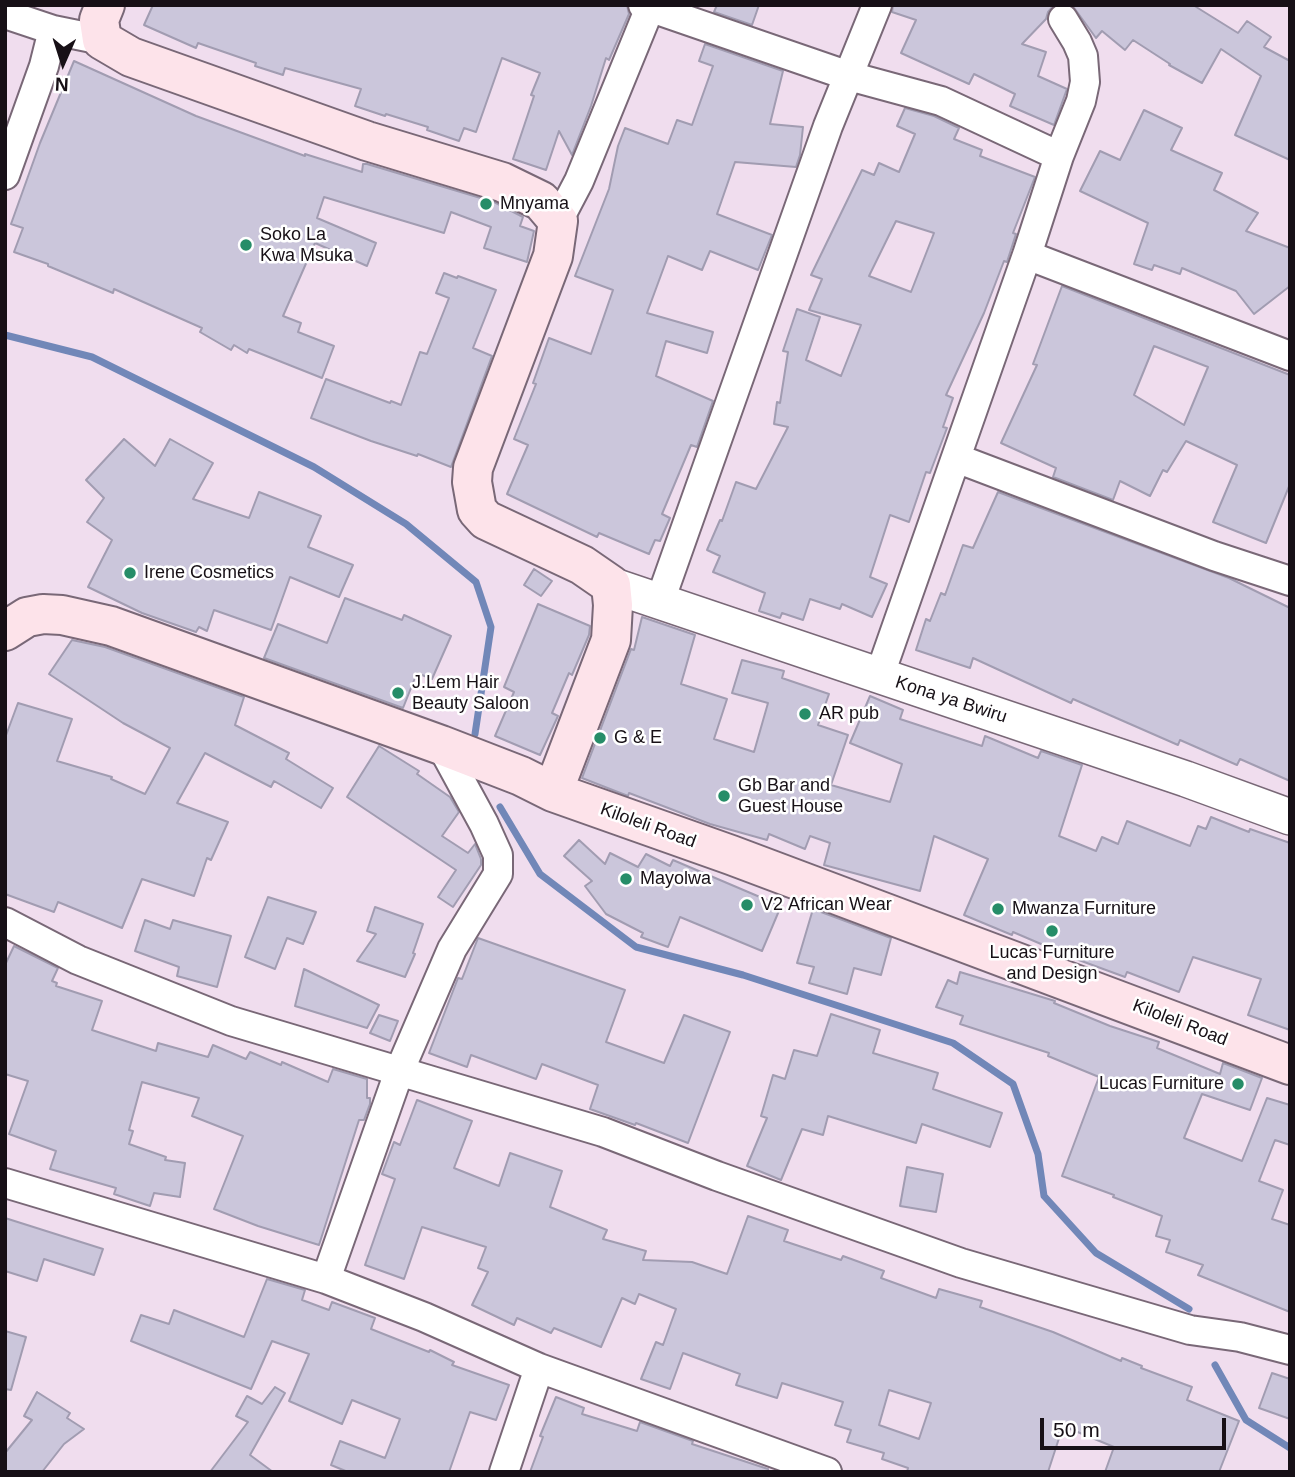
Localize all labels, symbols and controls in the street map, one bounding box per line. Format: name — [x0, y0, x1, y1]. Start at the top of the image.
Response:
north arrow — [28, 28, 98, 98]
text: N — [54, 74, 69, 95]
place label: Mnyama — [500, 193, 569, 215]
marker: Mnyama — [478, 196, 494, 212]
place label: Soko La Kwa Msuka — [260, 224, 353, 266]
marker: Soko La Kwa Msuka — [238, 237, 254, 253]
place label: Irene Cosmetics — [144, 562, 274, 584]
marker: Irene Cosmetics — [122, 565, 138, 581]
place label: J.Lem Hair Beauty Saloon — [412, 672, 529, 714]
street label: Kona ya Bwiru — [892, 672, 1010, 728]
marker: J.Lem Hair Beauty Saloon — [390, 685, 406, 701]
place label: AR pub — [819, 703, 879, 725]
marker: AR pub — [797, 706, 813, 722]
place label: G & E — [614, 727, 662, 749]
marker: G & E — [592, 730, 608, 746]
place label: Gb Bar and Guest House — [738, 775, 843, 818]
marker: Gb Bar and Guest House — [716, 788, 732, 804]
street label: Kiloleli Road — [597, 799, 699, 853]
place label: Mayolwa — [640, 868, 711, 890]
marker: Mayolwa — [618, 871, 634, 887]
place label: V2 African Wear — [761, 894, 892, 916]
marker: V2 African Wear — [739, 897, 755, 913]
place label: Mwanza Furniture — [1012, 898, 1156, 920]
marker: Mwanza Furniture — [990, 901, 1006, 917]
marker: Lucas Furniture and Design — [1044, 923, 1060, 939]
place label: Lucas Furniture and Design — [989, 942, 1115, 984]
street label: Kiloleli Road — [1129, 995, 1231, 1051]
place label: Lucas Furniture — [1099, 1073, 1224, 1095]
marker: Lucas Furniture — [1230, 1076, 1246, 1092]
scale bar — [1043, 1404, 1228, 1448]
text: 50 m — [1053, 1418, 1100, 1441]

